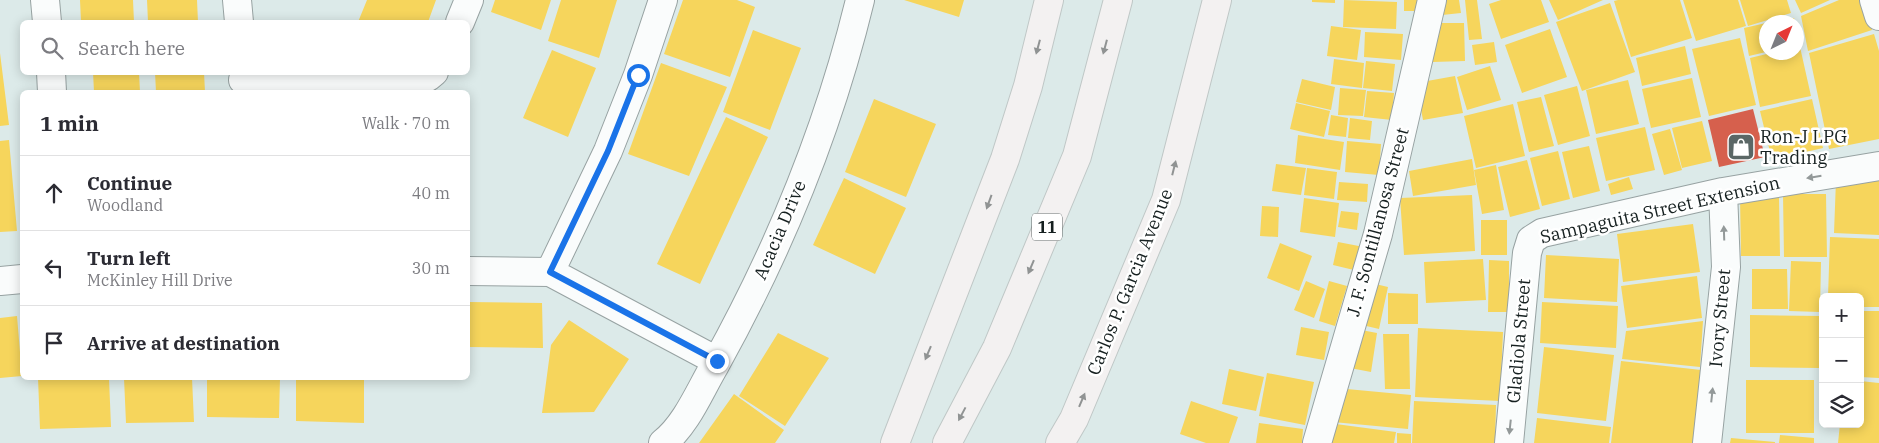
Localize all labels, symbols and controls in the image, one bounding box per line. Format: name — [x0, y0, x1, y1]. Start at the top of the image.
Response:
north arrow — [1759, 15, 1804, 60]
search box — [20, 20, 470, 75]
icon: search — [38, 34, 66, 62]
text: Search here — [78, 36, 185, 60]
one-way arrow — [1033, 40, 1041, 55]
one-way arrow — [1101, 40, 1109, 55]
route start — [627, 64, 650, 87]
text: 1 min — [40, 109, 99, 137]
text: Walk · 70 m — [362, 113, 450, 133]
street label: J. F. Sontillanosa Street — [1341, 125, 1414, 319]
place label: Ron-J LPG Trading — [1760, 125, 1847, 169]
shop icon: Ron-J LPG Trading — [1726, 132, 1756, 162]
one-way arrow — [1170, 160, 1178, 175]
text: Continue — [87, 171, 172, 195]
street label: Sampaguita Street Extension — [1538, 171, 1782, 248]
one-way arrow — [1805, 174, 1821, 182]
street label: Acacia Drive — [748, 177, 811, 283]
icon: ahead — [40, 179, 68, 207]
text: 40 m — [412, 183, 450, 203]
street label: Carlos P. Garcia Avenue — [1082, 185, 1177, 378]
text: Woodland — [87, 195, 163, 215]
one-way arrow — [985, 195, 992, 210]
road number: 11 — [1032, 213, 1062, 240]
one-way arrow — [1720, 224, 1728, 240]
text: Turn left — [87, 246, 170, 270]
icon: left — [40, 254, 68, 282]
text: 30 m — [412, 258, 450, 278]
one-way arrow — [1026, 260, 1034, 274]
street label: Ivory Street — [1704, 268, 1735, 368]
text: McKinley Hill Drive — [87, 270, 233, 290]
street label: Gladiola Street — [1502, 278, 1535, 404]
map controls — [1819, 293, 1864, 428]
button: + — [1819, 293, 1864, 338]
icon: arrive — [40, 329, 68, 357]
text: Arrive at destination — [87, 331, 280, 355]
button: − — [1819, 338, 1864, 383]
one-way arrow — [924, 346, 932, 360]
route end — [706, 350, 729, 373]
button: layers — [1819, 383, 1864, 428]
one-way arrow — [1708, 386, 1716, 402]
one-way arrow — [1079, 393, 1087, 407]
one-way arrow — [958, 407, 966, 421]
one-way arrow — [1506, 420, 1514, 436]

